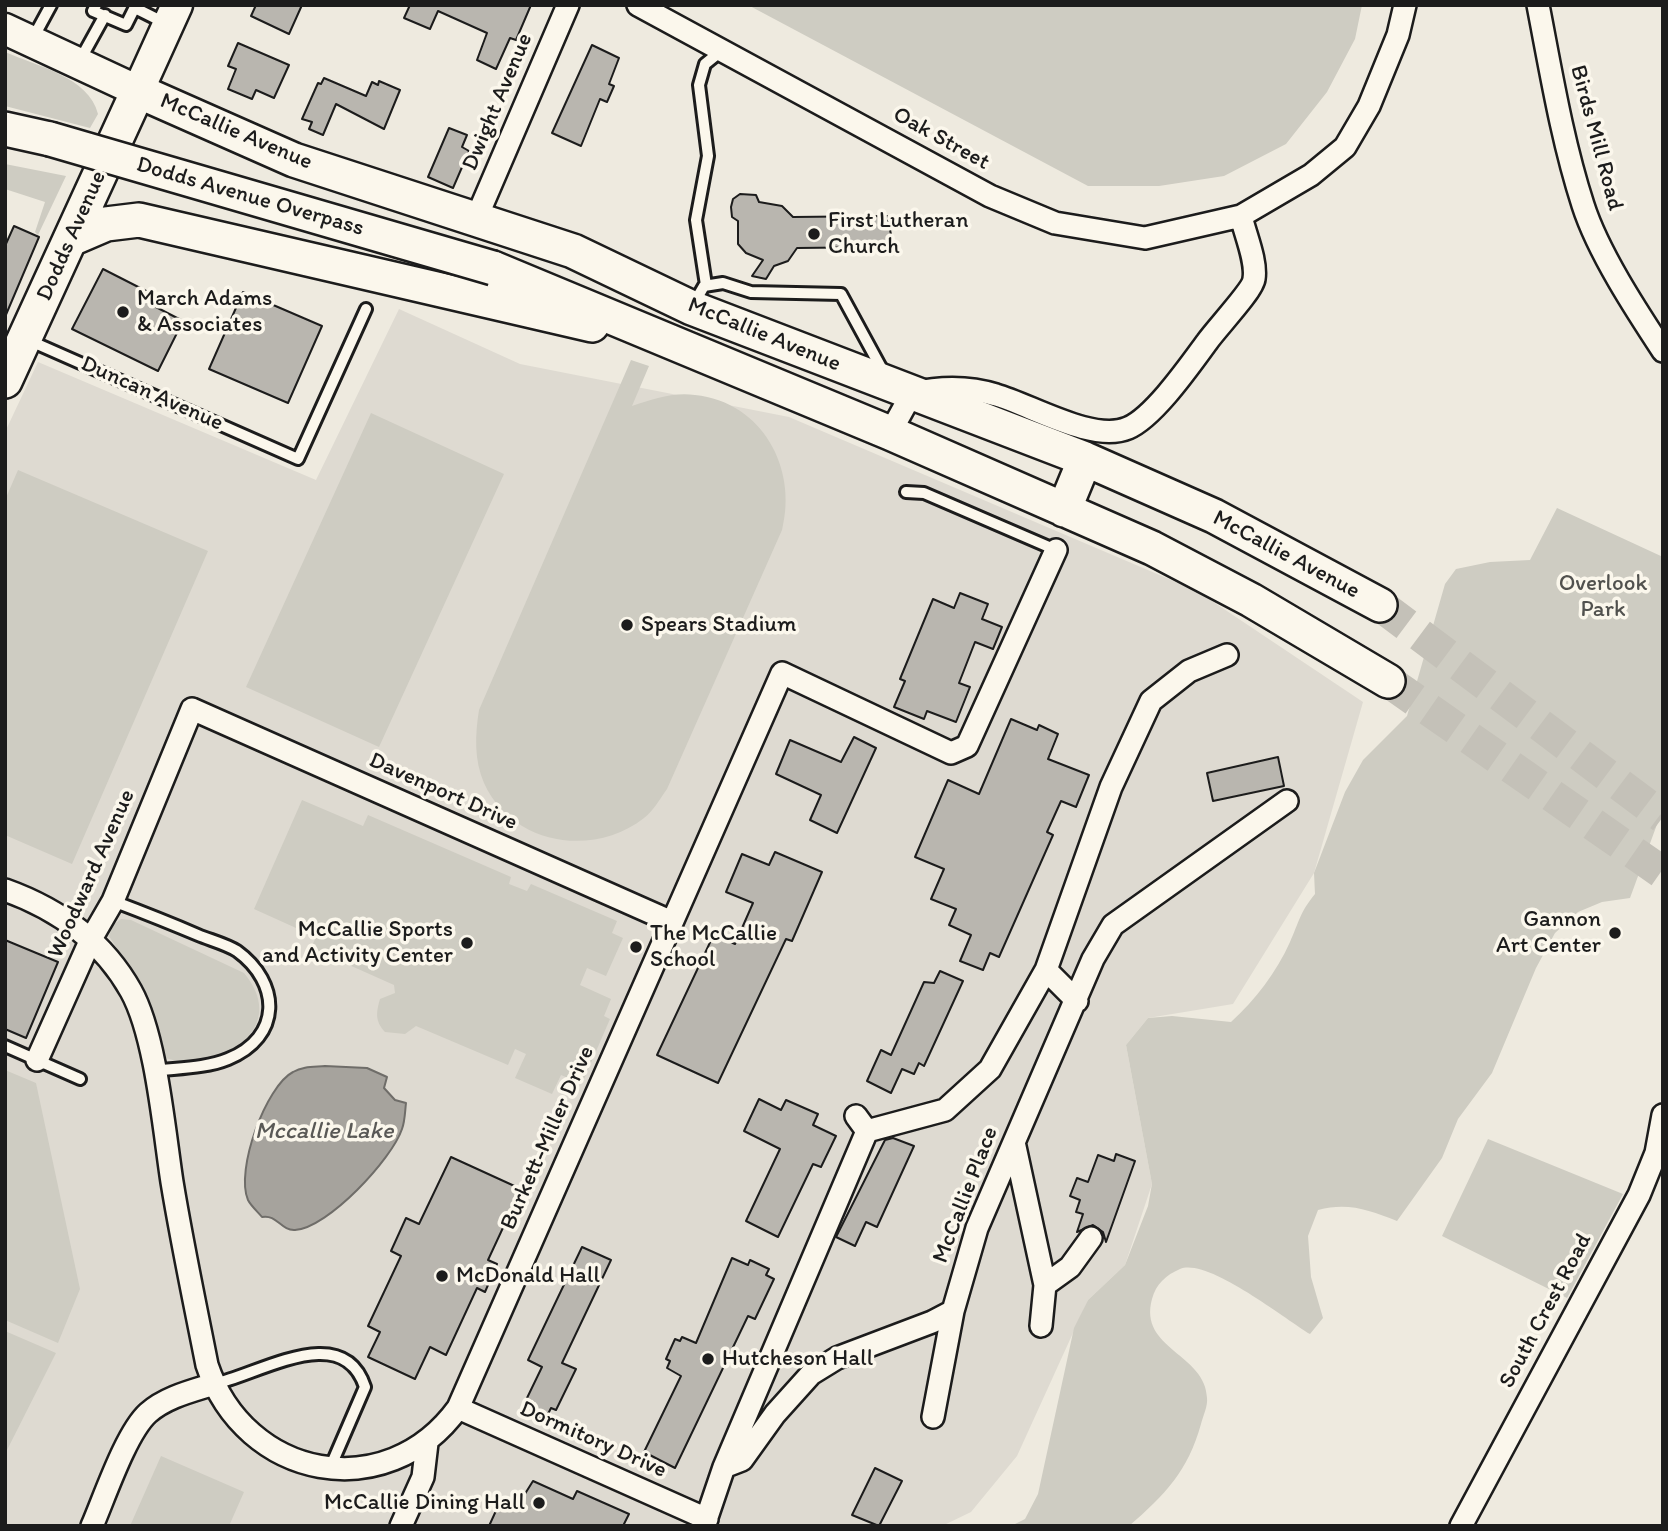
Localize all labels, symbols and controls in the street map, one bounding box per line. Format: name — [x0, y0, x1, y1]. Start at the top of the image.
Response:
street label: Dwight Avenue — [457, 29, 539, 175]
street label: Birds Mill Road — [1563, 62, 1629, 214]
street label: McCallie Avenue — [156, 88, 316, 176]
street label: Oak Street — [888, 101, 994, 177]
street label: Dodds Avenue Overpass — [133, 151, 367, 243]
street label: Dodds Avenue — [31, 167, 113, 305]
place label: First Lutheran Church — [828, 207, 968, 261]
marker: First Lutheran Church — [806, 226, 822, 242]
place label: March Adams & Associates — [137, 285, 272, 339]
street label: McCallie Avenue — [683, 292, 845, 378]
marker: March Adams & Associates — [115, 304, 131, 320]
street label: Duncan Avenue — [77, 350, 227, 438]
street label: McCallie Avenue — [1208, 505, 1364, 605]
park label: Overlook Park — [1559, 570, 1647, 624]
place label: Spears Stadium — [641, 611, 796, 639]
marker: Spears Stadium — [619, 617, 635, 633]
street label: Davenport Drive — [365, 747, 521, 837]
street label: Woodward Avenue — [42, 785, 142, 963]
place label: Gannon Art Center — [1496, 906, 1601, 960]
place label: McCallie Sports and Activity Center — [262, 916, 453, 970]
place label: The McCallie School — [650, 920, 777, 974]
marker: Gannon Art Center — [1607, 925, 1623, 941]
marker: McCallie Sports and Activity Center — [459, 935, 475, 951]
marker: The McCallie School — [628, 939, 644, 955]
street label: Burkett-Miller Drive — [495, 1042, 601, 1234]
water label: Mccallie Lake — [255, 1118, 393, 1146]
street label: McCallie Place — [927, 1123, 1005, 1267]
street label: South Crest Road — [1494, 1229, 1598, 1393]
place label: McDonald Hall — [456, 1262, 600, 1290]
marker: McDonald Hall — [434, 1268, 450, 1284]
place label: Hutcheson Hall — [722, 1345, 873, 1373]
marker: Hutcheson Hall — [700, 1351, 716, 1367]
street label: Dormitory Drive — [515, 1395, 671, 1485]
place label: McCallie Dining Hall — [324, 1489, 525, 1517]
marker: McCallie Dining Hall — [531, 1495, 547, 1511]

